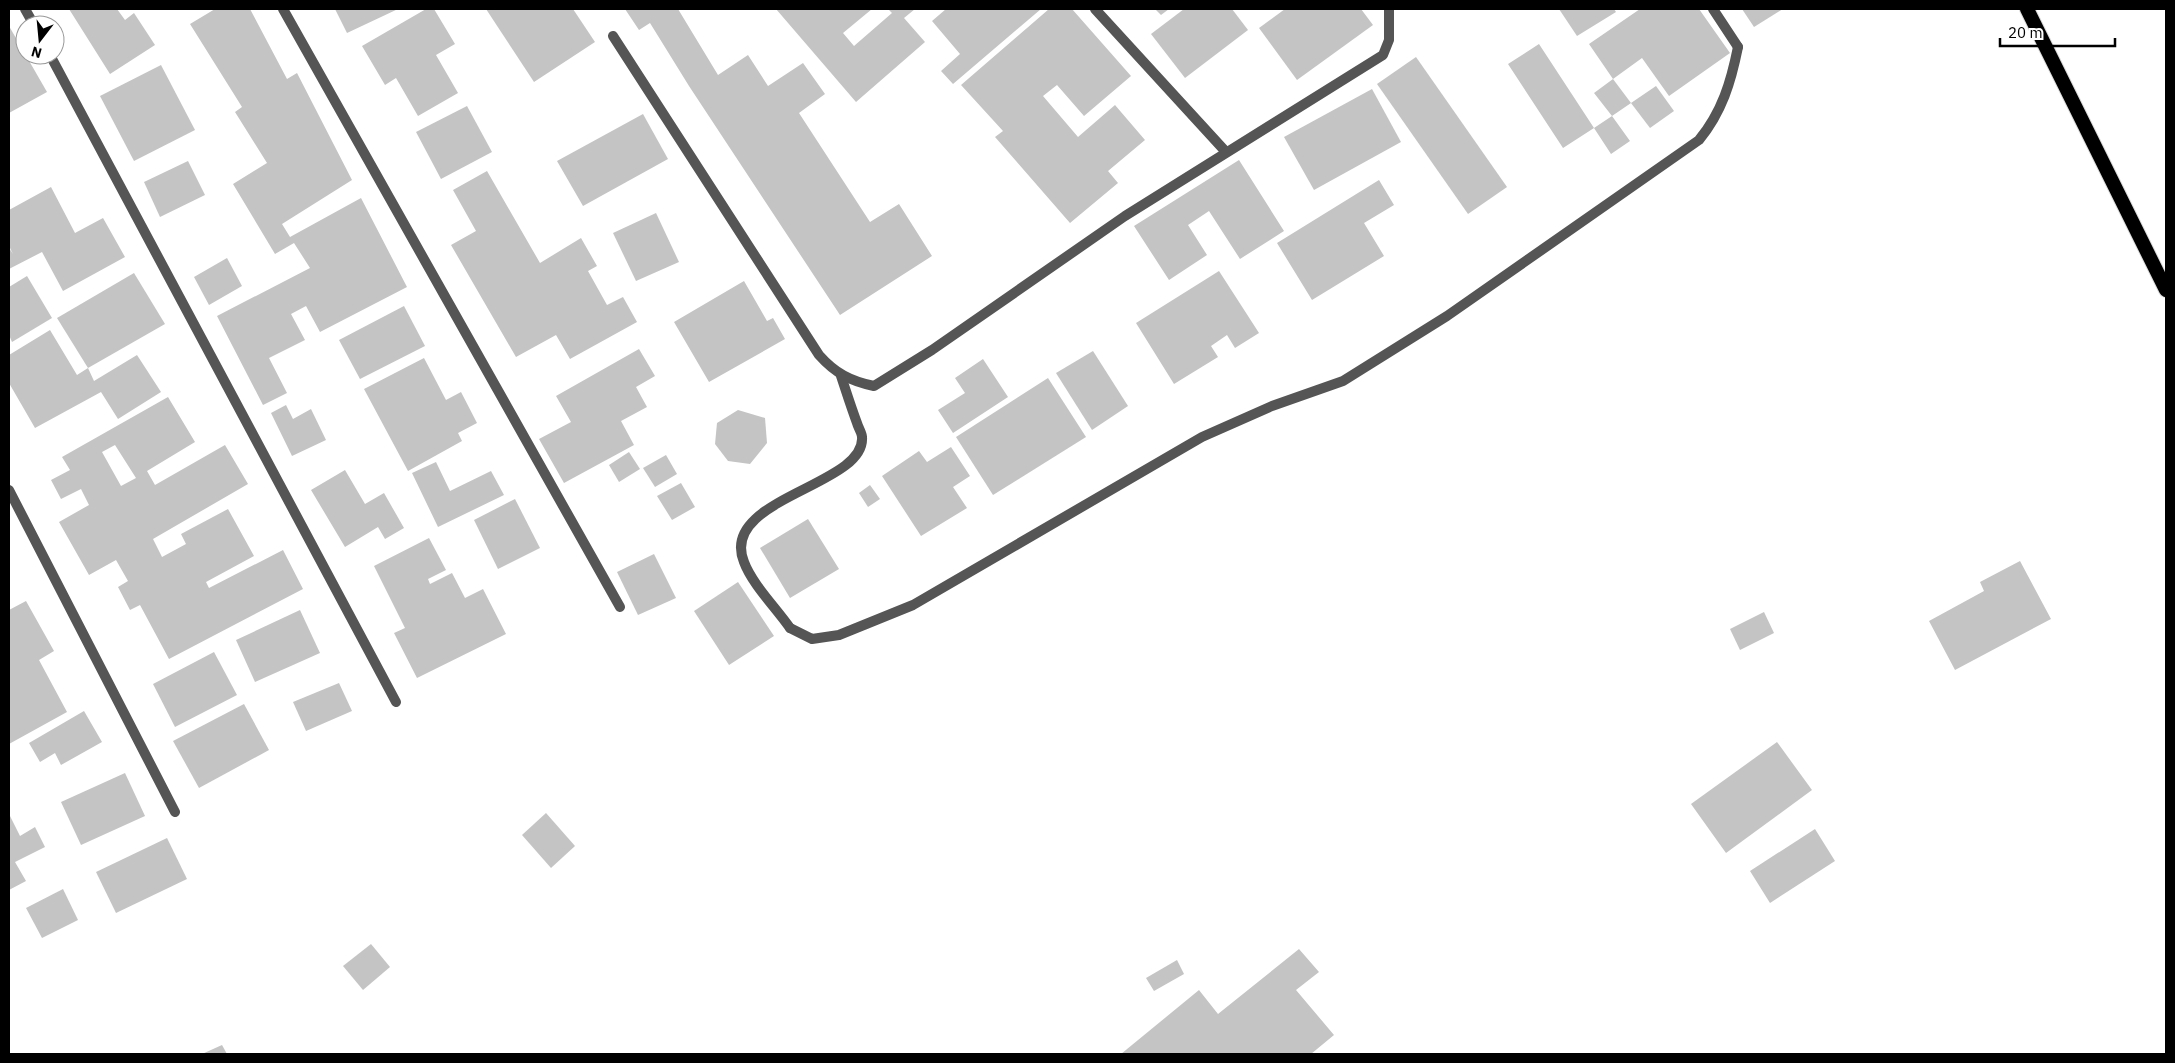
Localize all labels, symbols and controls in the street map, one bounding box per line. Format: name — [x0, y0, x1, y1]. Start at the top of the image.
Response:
north arrow — [15, 15, 65, 65]
scale bar — [2000, 15, 2115, 47]
text: 20 m — [2008, 23, 2043, 42]
text: N — [29, 42, 44, 63]

